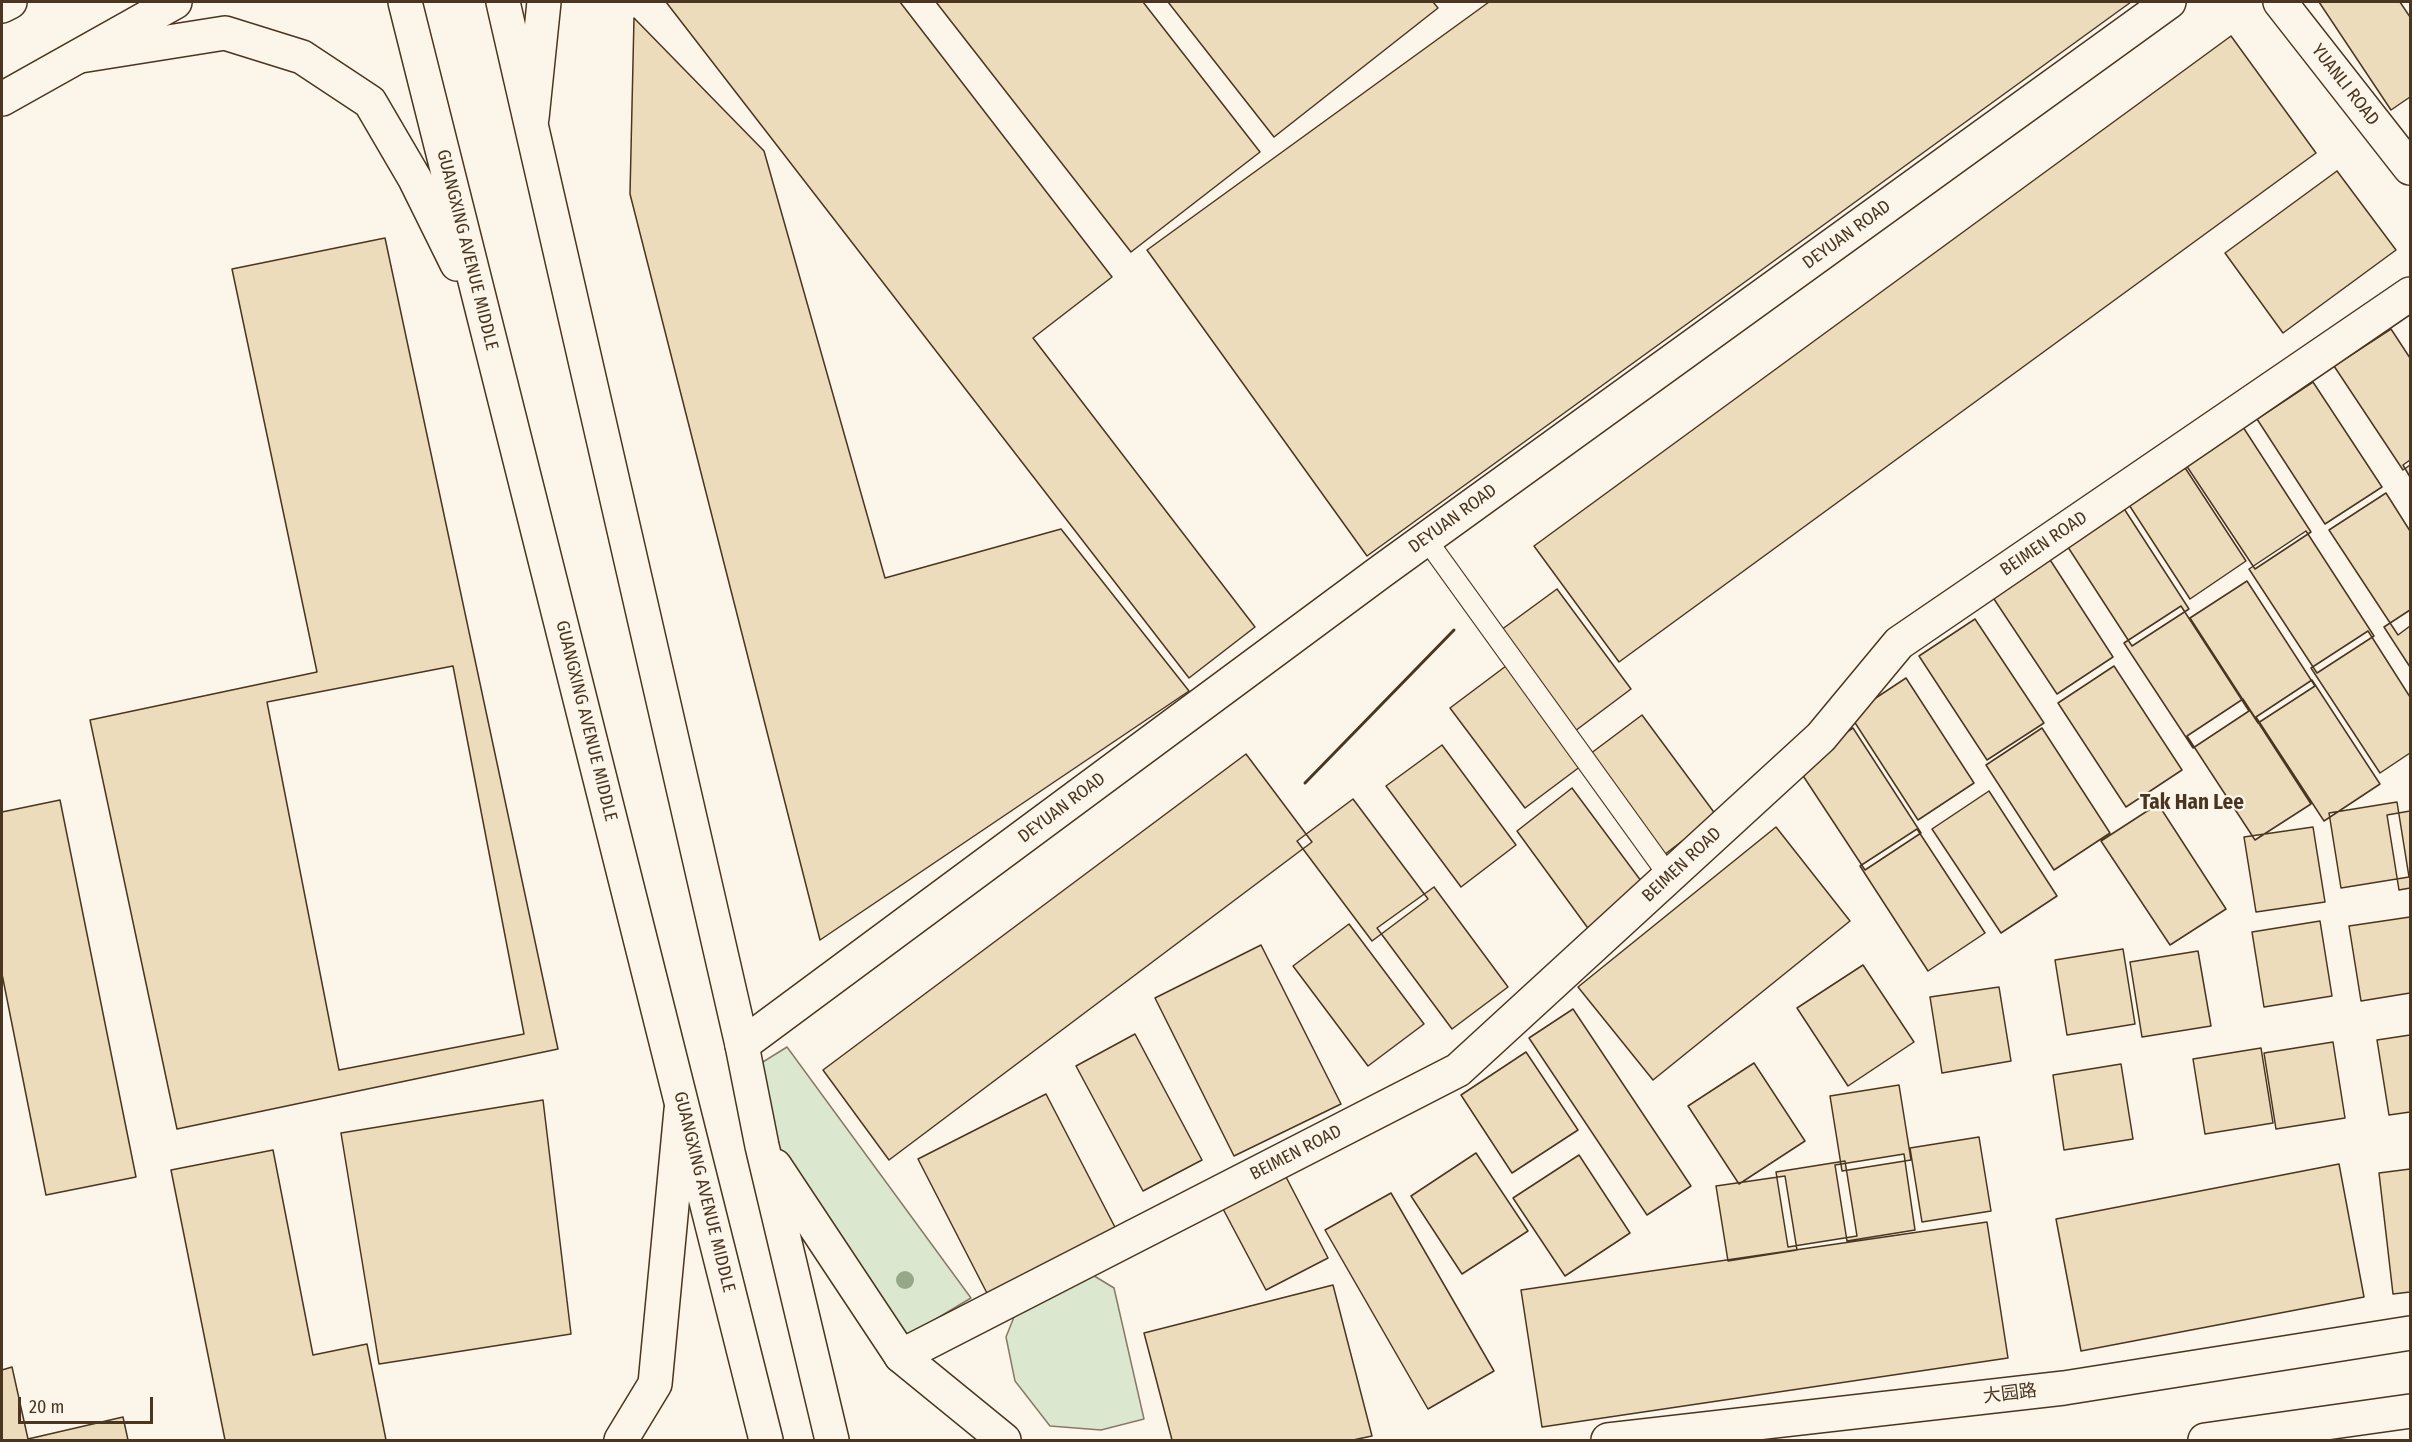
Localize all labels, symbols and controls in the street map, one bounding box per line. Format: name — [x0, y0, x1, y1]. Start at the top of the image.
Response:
street label: YUANLI ROAD — [2307, 40, 2383, 130]
street label: GUANGXING AVENUE MIDDLE — [432, 147, 502, 353]
street label: DEYUAN ROAD — [1799, 196, 1895, 274]
street label: DEYUAN ROAD — [1405, 480, 1501, 558]
street label: BEIMEN ROAD — [1996, 507, 2092, 581]
street label: GUANGXING AVENUE MIDDLE — [551, 618, 621, 824]
street label: DEYUAN ROAD — [1014, 768, 1110, 848]
district label: Tak Han Lee — [2140, 790, 2244, 816]
street label: BEIMEN ROAD — [1638, 823, 1726, 907]
street label: GUANGXING AVENUE MIDDLE — [669, 1089, 739, 1295]
street label: BEIMEN ROAD — [1247, 1121, 1345, 1185]
street label: 大园路 — [1982, 1380, 2038, 1408]
scale bar — [21, 1385, 156, 1423]
text: 20 m — [29, 1396, 64, 1418]

